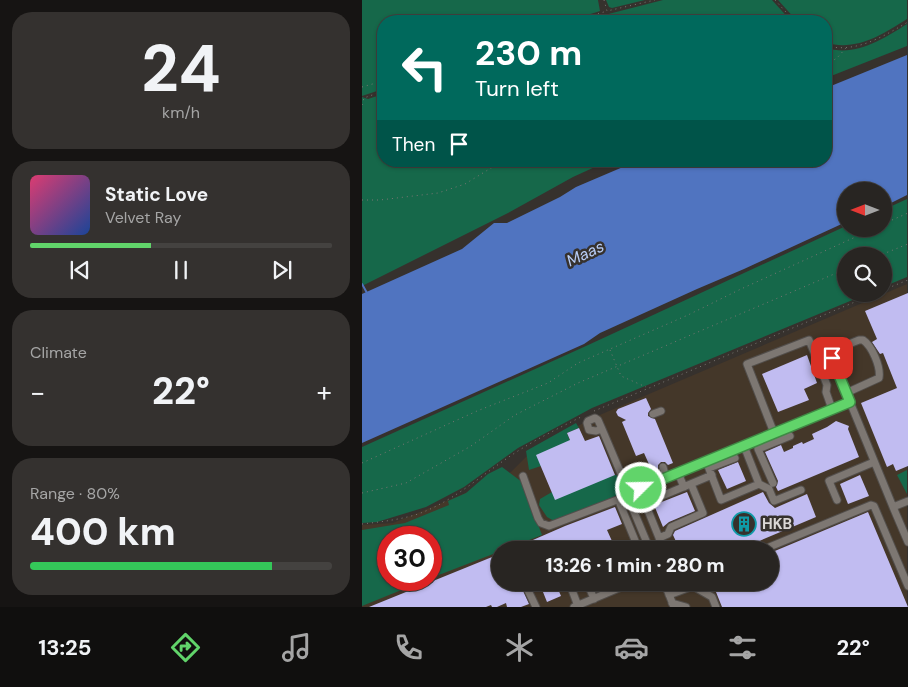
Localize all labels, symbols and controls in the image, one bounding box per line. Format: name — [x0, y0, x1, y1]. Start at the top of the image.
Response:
text: 24 — [141, 27, 221, 111]
text: 230 m — [475, 30, 582, 76]
icon: left — [392, 35, 457, 100]
text: Turn left — [475, 74, 559, 103]
text: km/h — [162, 102, 200, 123]
icon: arrive — [445, 130, 473, 158]
text: Then — [392, 132, 435, 157]
text: Static Love — [105, 182, 208, 207]
north arrow — [837, 182, 892, 238]
map controls — [837, 182, 892, 302]
text: Velvet Ray — [105, 207, 181, 228]
water label: Maas — [563, 236, 607, 271]
button: search — [837, 247, 892, 302]
icon: previous — [66, 256, 94, 284]
icon: pause — [167, 256, 195, 284]
icon: next — [268, 256, 296, 284]
pin — [811, 337, 853, 379]
text: Climate — [30, 342, 87, 363]
icon: arrive — [818, 344, 846, 372]
text: 22° — [152, 366, 210, 416]
text: − — [30, 374, 45, 411]
text: + — [317, 374, 332, 411]
position arrow — [614, 461, 666, 513]
text: Range · 80% — [30, 483, 120, 504]
text: 400 km — [30, 507, 176, 557]
building icon: HKB — [731, 511, 757, 537]
place label: HKB — [762, 514, 792, 534]
speed limit sign: 30 — [377, 526, 442, 591]
text: 13:26 · 1 min · 280 m — [545, 553, 725, 578]
icon: directions — [168, 630, 203, 665]
icon: music — [279, 630, 314, 665]
icon: phone — [391, 630, 426, 665]
icon: climate — [502, 630, 537, 665]
icon: car — [614, 630, 649, 665]
icon: filters — [725, 630, 760, 665]
text: 13:25 — [38, 633, 91, 662]
text: 22° — [836, 633, 870, 662]

